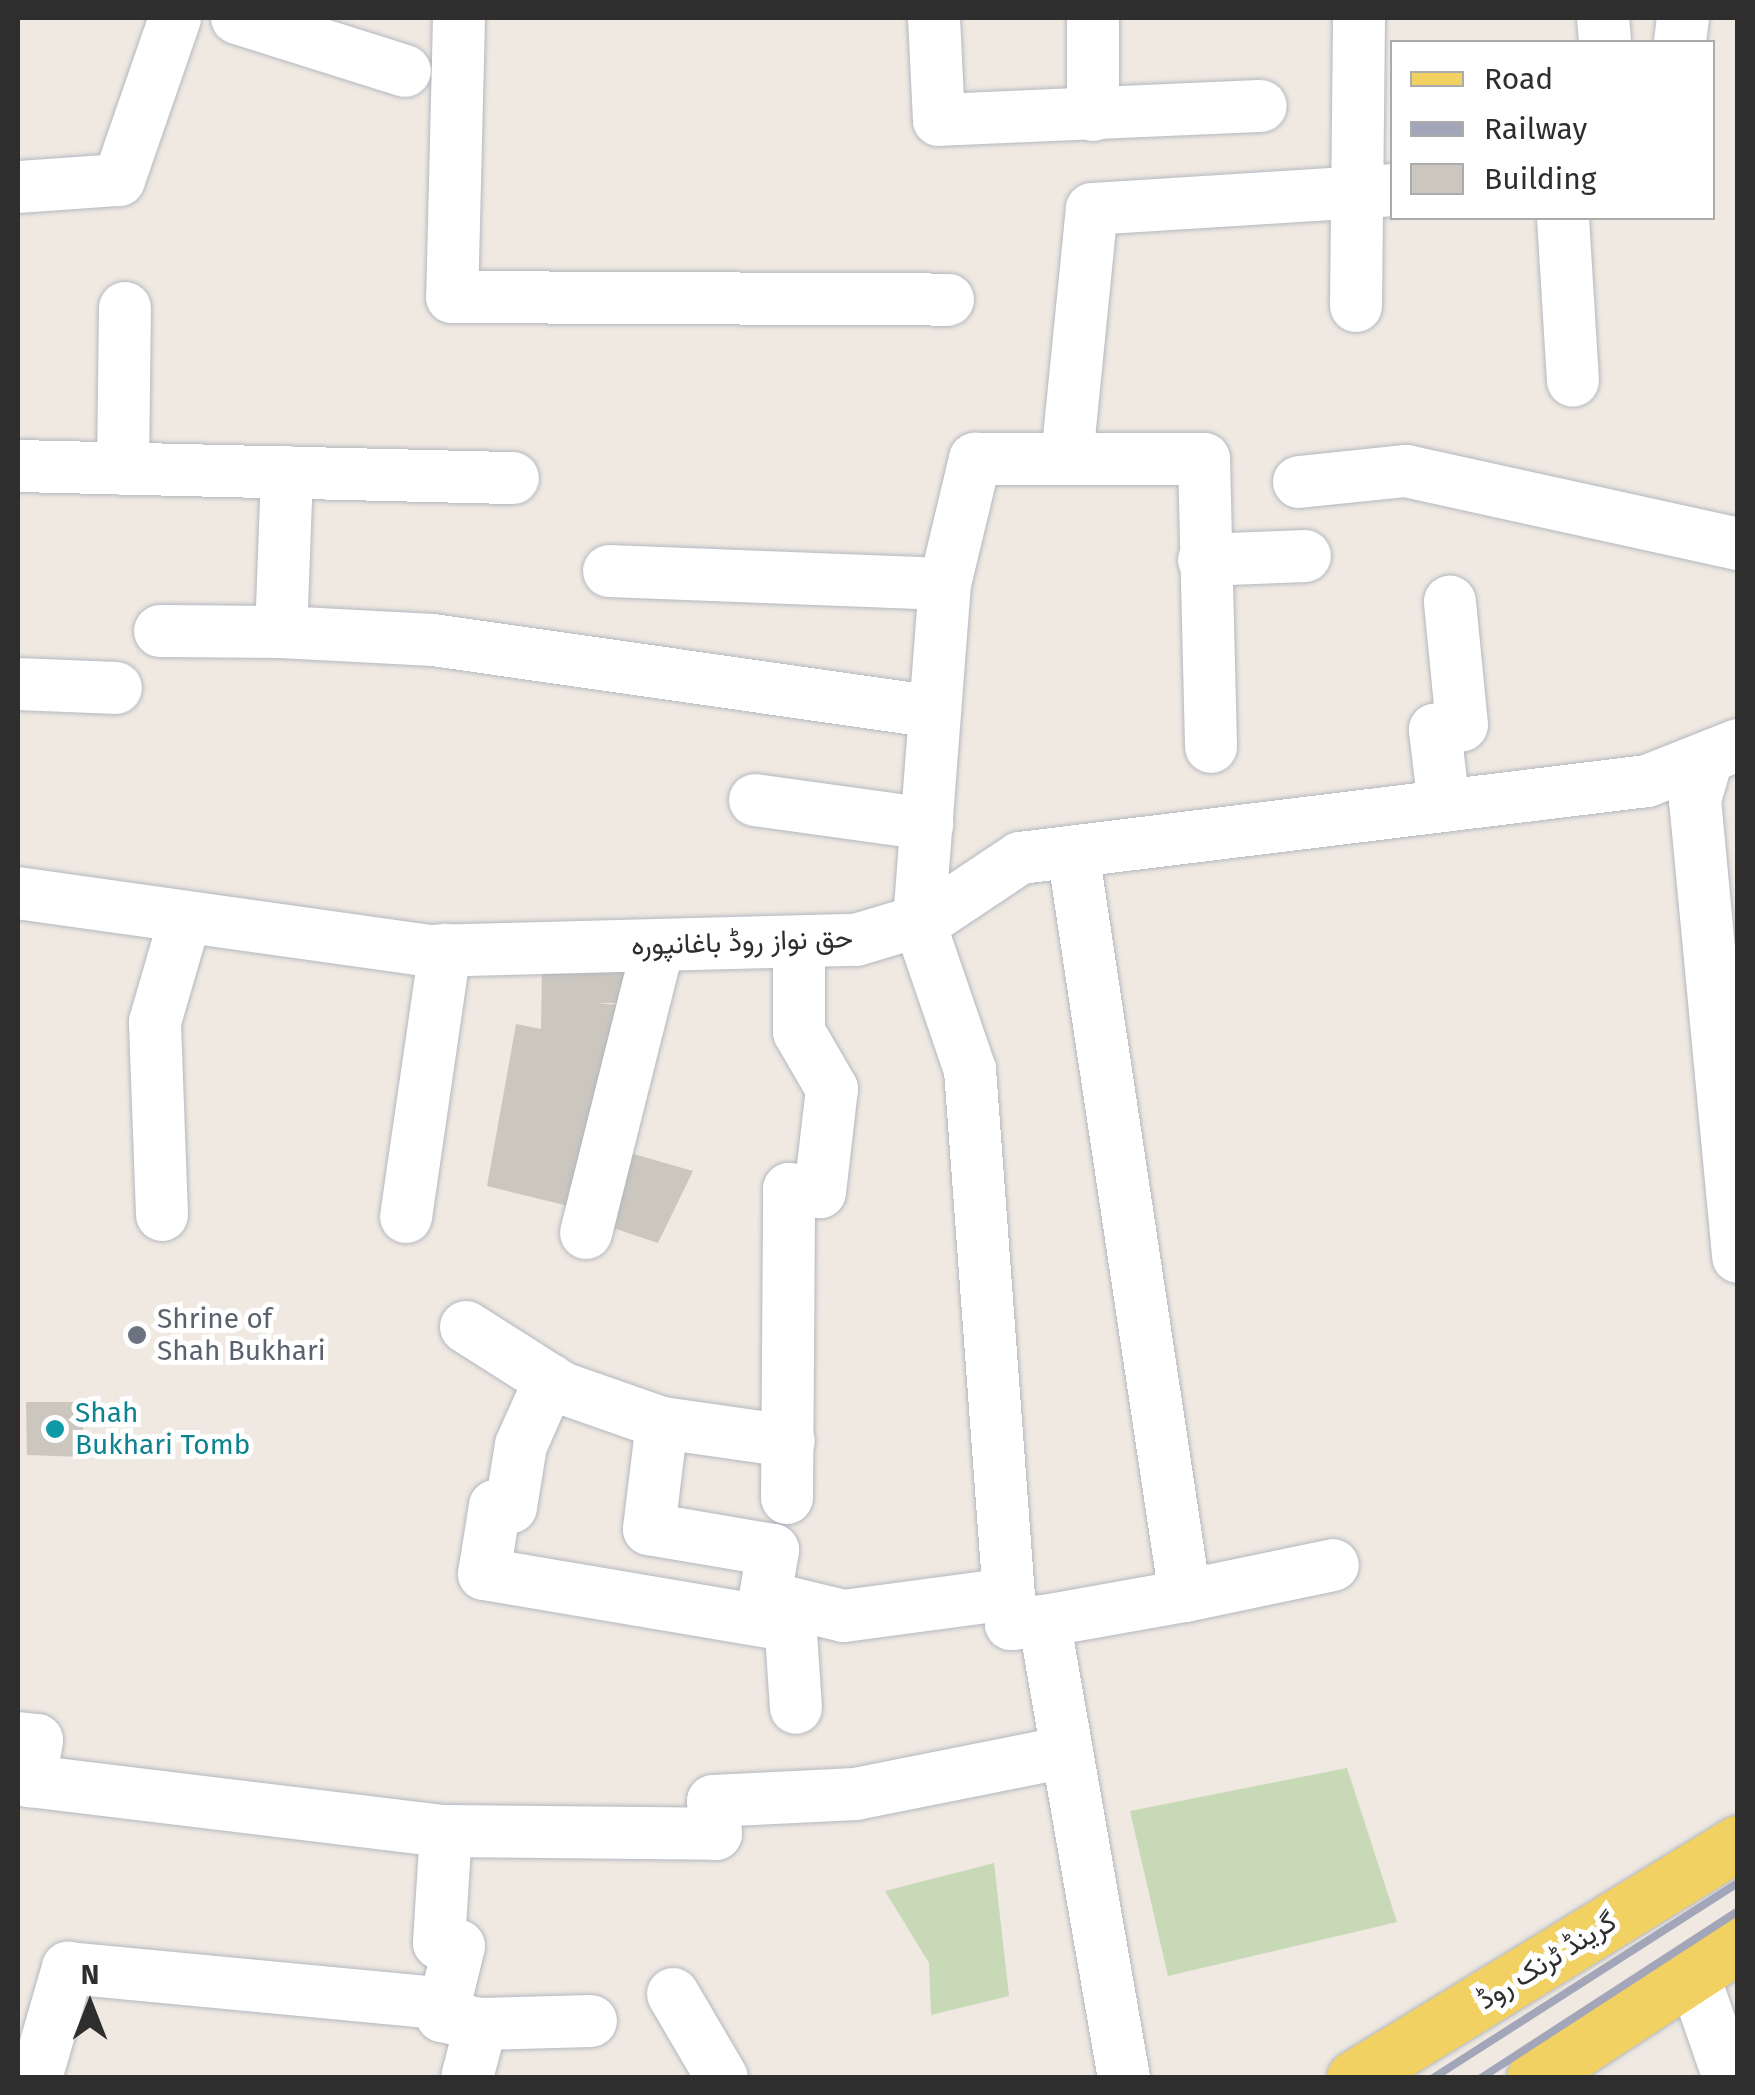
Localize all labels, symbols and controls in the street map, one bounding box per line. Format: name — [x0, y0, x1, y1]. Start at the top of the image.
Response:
legend — [1390, 40, 1715, 220]
text: Road — [1484, 61, 1553, 97]
text: Railway — [1484, 111, 1587, 147]
text: Building — [1484, 161, 1596, 197]
street label: حق نواز روڈ باغانپورہ — [631, 921, 853, 963]
place label: Shrine of Shah Bukhari — [157, 1302, 326, 1368]
marker: Shrine of Shah Bukhari — [126, 1324, 148, 1346]
place label: Shah Bukhari Tomb — [75, 1396, 250, 1462]
marker: Shah Bukhari Tomb — [44, 1418, 66, 1440]
street label: گرینڈ ٹرنک روڈ — [1471, 1905, 1623, 2017]
north arrow — [40, 1955, 140, 2055]
text: N — [81, 1958, 99, 1991]

